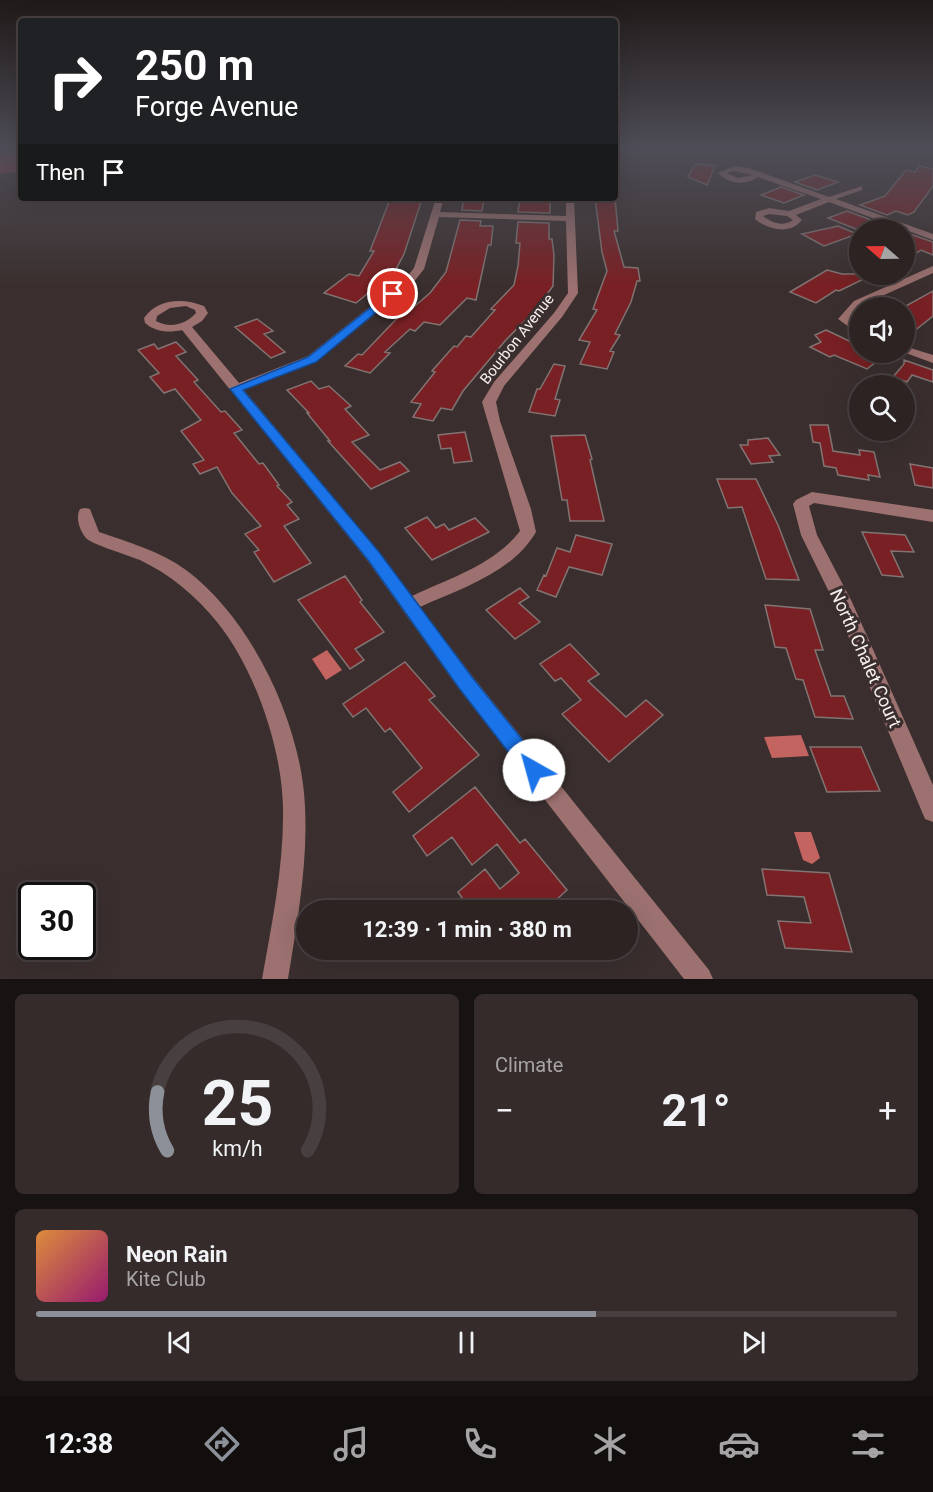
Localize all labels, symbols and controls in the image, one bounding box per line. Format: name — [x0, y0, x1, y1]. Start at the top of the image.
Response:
text: 250 m — [135, 41, 254, 90]
icon: right — [36, 42, 114, 120]
text: Forge Avenue — [135, 91, 298, 123]
icon: arrive — [97, 156, 130, 189]
text: Then — [36, 160, 85, 185]
north arrow — [849, 219, 915, 285]
map controls — [849, 219, 915, 441]
pin — [367, 268, 418, 319]
icon: arrive — [376, 277, 409, 310]
street label: Bourbon Avenue — [476, 290, 558, 388]
button: sound — [849, 297, 915, 363]
button: search — [849, 375, 915, 441]
street label: North Chalet Court — [826, 585, 906, 731]
position arrow — [502, 738, 566, 802]
speed limit sign: 30 — [18, 882, 96, 960]
text: 12:39 · 1 min · 380 m — [362, 917, 572, 942]
text: Climate — [495, 1053, 563, 1077]
text: 25 — [201, 1067, 273, 1140]
text: 21° — [661, 1084, 731, 1137]
text: − — [495, 1091, 514, 1130]
text: + — [878, 1091, 897, 1130]
text: km/h — [212, 1136, 262, 1161]
text: Neon Rain — [126, 1242, 228, 1267]
text: Kite Club — [126, 1267, 206, 1291]
icon: previous — [163, 1326, 196, 1359]
icon: pause — [450, 1326, 483, 1359]
icon: next — [737, 1326, 770, 1359]
icon: directions — [201, 1423, 243, 1465]
icon: music — [330, 1423, 372, 1465]
icon: phone — [459, 1423, 501, 1465]
icon: climate — [589, 1423, 631, 1465]
icon: car — [718, 1423, 760, 1465]
icon: filters — [847, 1423, 889, 1465]
text: 12:38 — [44, 1428, 113, 1460]

